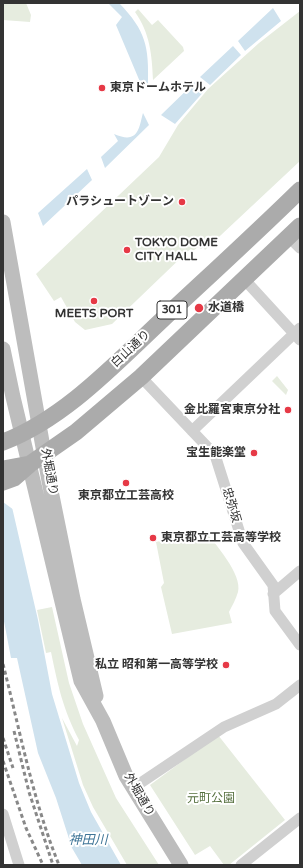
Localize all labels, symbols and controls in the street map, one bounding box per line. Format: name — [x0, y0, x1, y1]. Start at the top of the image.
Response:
place label: 東京ドームホテル — [110, 81, 206, 95]
marker: 東京ドームホテル — [97, 83, 107, 93]
place label: パラシュートゾーン — [66, 195, 174, 209]
marker: パラシュートゾーン — [177, 197, 187, 207]
place label: TOKYO DOME CITY HALL — [135, 236, 218, 264]
marker: TOKYO DOME CITY HALL — [122, 245, 132, 255]
marker: MEETS PORT — [89, 296, 99, 306]
road number: 301 — [157, 301, 187, 319]
place label: 水道橋 — [208, 301, 244, 315]
marker: 水道橋 — [193, 302, 205, 314]
place label: MEETS PORT — [55, 307, 133, 321]
street label: 白山通り — [109, 327, 153, 371]
place label: 金比羅宮東京分社 — [184, 403, 280, 417]
marker: 金比羅宮東京分社 — [283, 405, 293, 415]
place label: 宝生能楽堂 — [186, 446, 246, 460]
street label: 外堀通り — [38, 447, 60, 497]
marker: 宝生能楽堂 — [249, 448, 259, 458]
marker: 東京都立工芸高校 — [121, 478, 131, 488]
street label: 忠弥坂 — [219, 486, 243, 524]
place label: 東京都立工芸高校 — [78, 489, 174, 503]
place label: 東京都立工芸高等学校 — [161, 531, 281, 545]
marker: 東京都立工芸高等学校 — [148, 533, 158, 543]
place label: 私立 昭和第一高等学校 — [95, 658, 218, 672]
marker: 私立 昭和第一高等学校 — [221, 660, 231, 670]
street label: 外堀通り — [121, 771, 157, 819]
park label: 元町公園 — [187, 792, 235, 806]
water label: 神田川 — [69, 833, 107, 849]

